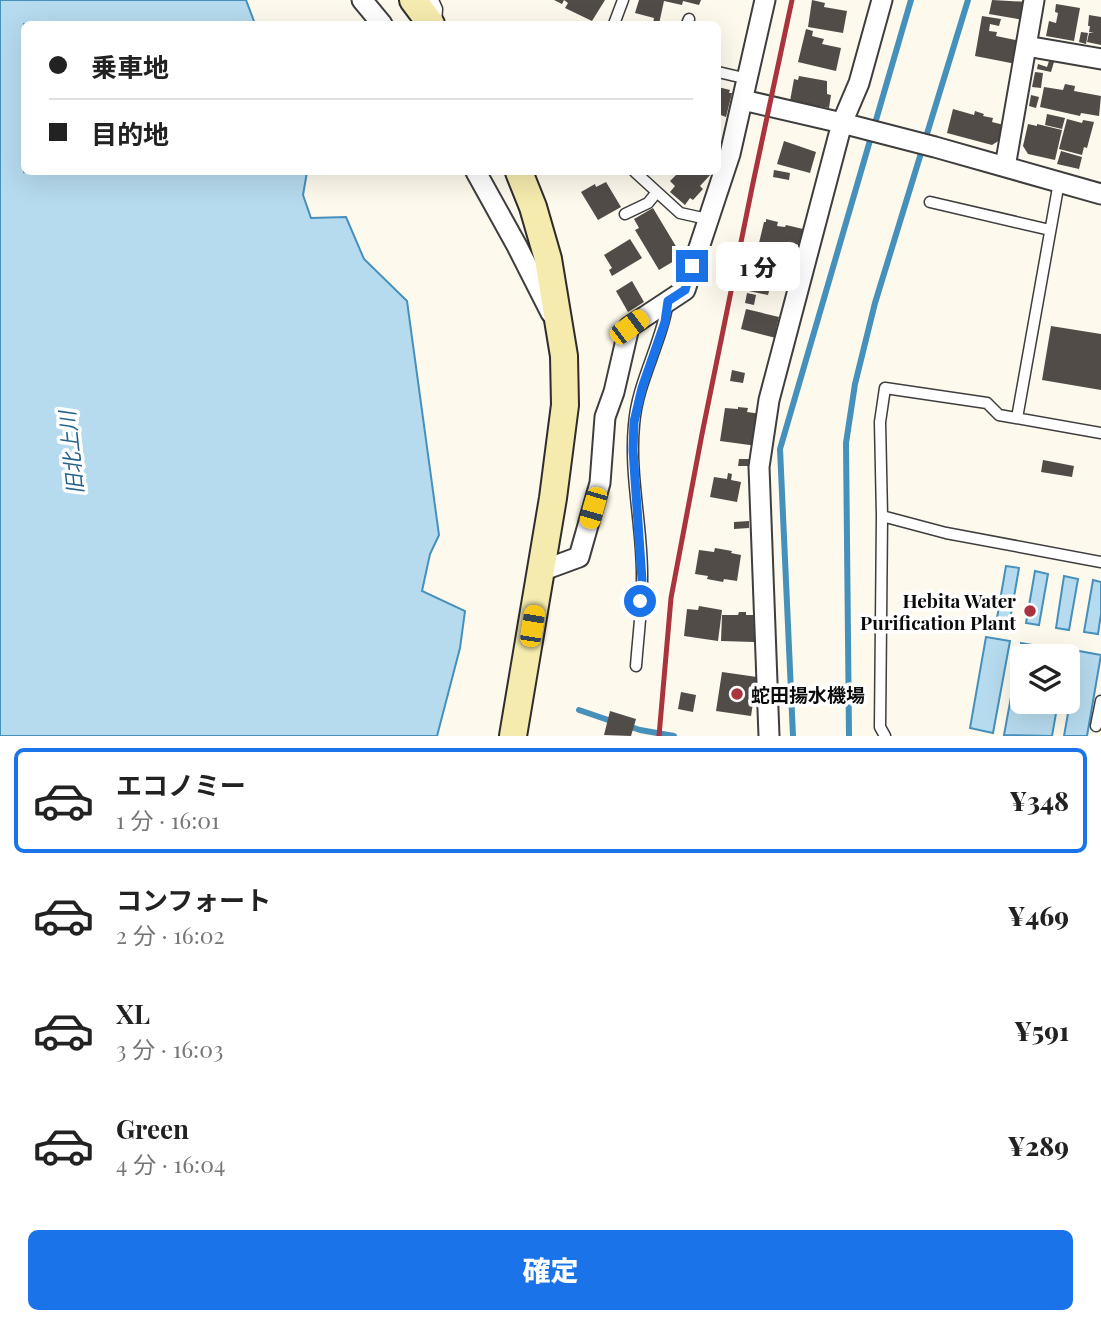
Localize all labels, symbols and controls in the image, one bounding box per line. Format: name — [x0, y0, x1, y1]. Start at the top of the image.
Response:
text: 乗車地 — [91, 49, 169, 84]
text: 目的地 — [91, 116, 169, 151]
callout: 1 分 — [716, 242, 800, 290]
route end — [676, 250, 708, 282]
text: 1 分 — [739, 251, 777, 282]
car — [606, 306, 653, 348]
water label: 旧北上川 — [51, 408, 88, 496]
car — [578, 485, 609, 531]
route start — [624, 585, 656, 617]
place label: Hebita Water Purification Plant — [860, 587, 1016, 635]
marker: Hebita Water Purification Plant — [1022, 603, 1038, 619]
car — [519, 604, 546, 648]
map controls — [1010, 644, 1080, 714]
button: layers — [1010, 644, 1080, 714]
place label: 蛇田揚水機場 — [751, 681, 865, 707]
marker: 蛇田揚水機場 — [729, 686, 745, 702]
text: エコノミー — [116, 767, 246, 802]
icon: car — [32, 769, 95, 832]
text: ¥348 — [1009, 783, 1069, 818]
text: 1 分 · 16:01 — [116, 804, 220, 835]
text: コンフォート — [116, 882, 271, 917]
icon: car — [32, 884, 95, 947]
text: ¥469 — [1007, 898, 1069, 933]
text: 2 分 · 16:02 — [116, 919, 225, 950]
text: XL — [116, 996, 150, 1031]
icon: car — [32, 999, 95, 1062]
text: ¥591 — [1014, 1013, 1069, 1048]
text: 3 分 · 16:03 — [116, 1033, 223, 1064]
text: Green — [116, 1111, 189, 1146]
icon: car — [32, 1114, 95, 1177]
text: ¥289 — [1007, 1128, 1069, 1163]
text: 4 分 · 16:04 — [116, 1148, 225, 1179]
button: 確定 — [28, 1230, 1073, 1310]

